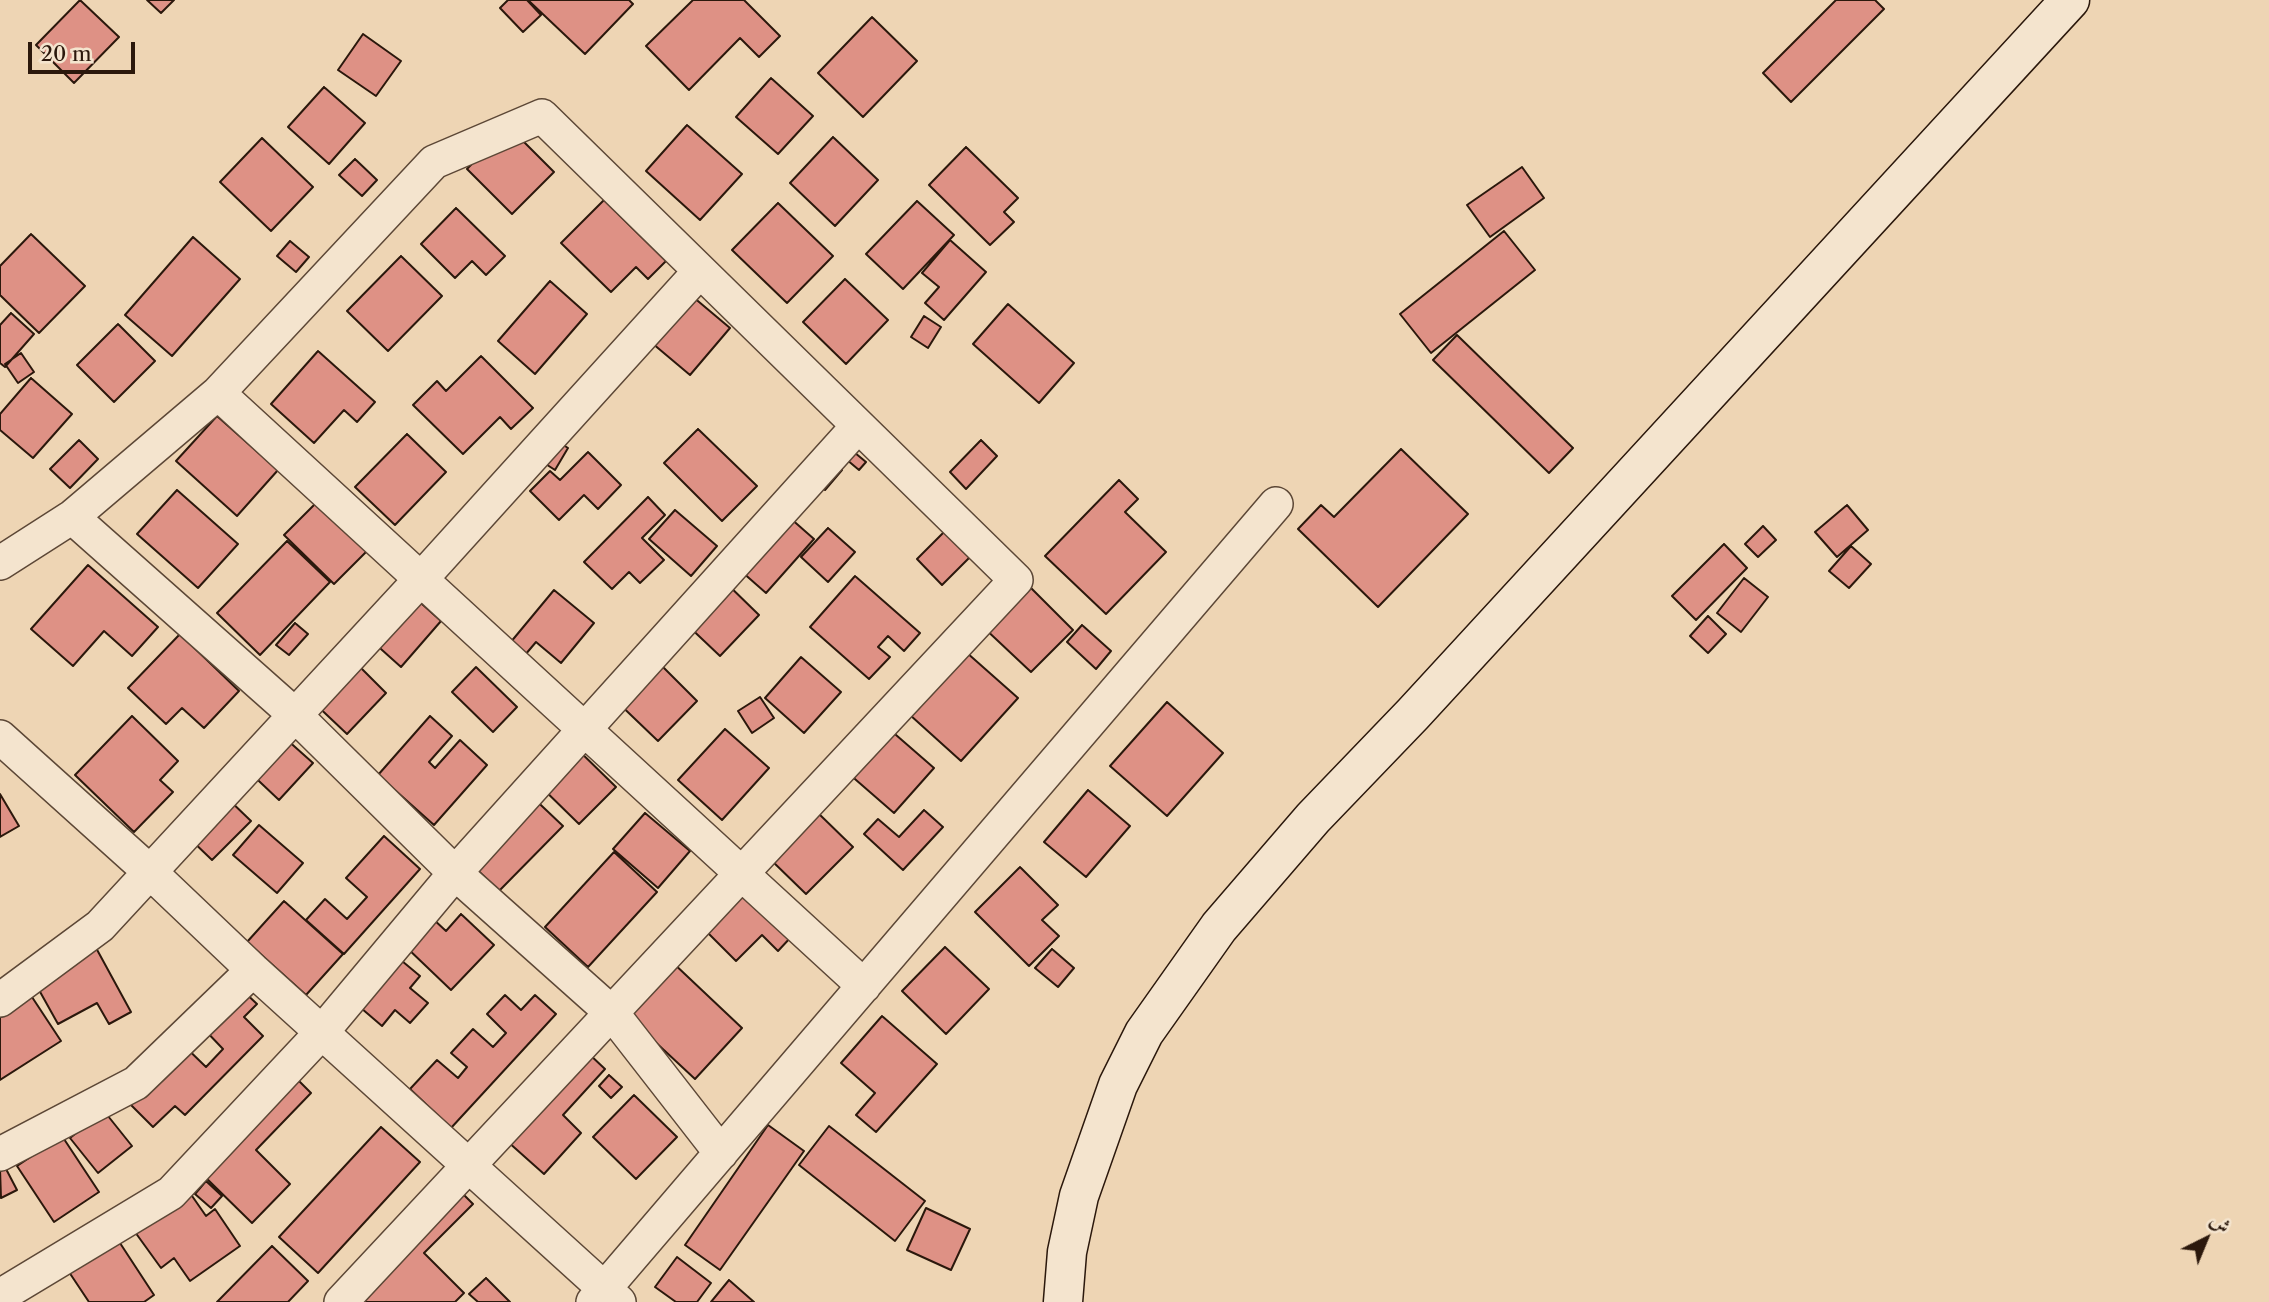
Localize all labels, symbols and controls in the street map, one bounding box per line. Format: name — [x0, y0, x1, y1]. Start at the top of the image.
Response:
scale bar — [32, 28, 138, 72]
text: 20 m — [41, 41, 92, 66]
north arrow — [2171, 1204, 2241, 1274]
text: ش — [2206, 1208, 2235, 1238]

